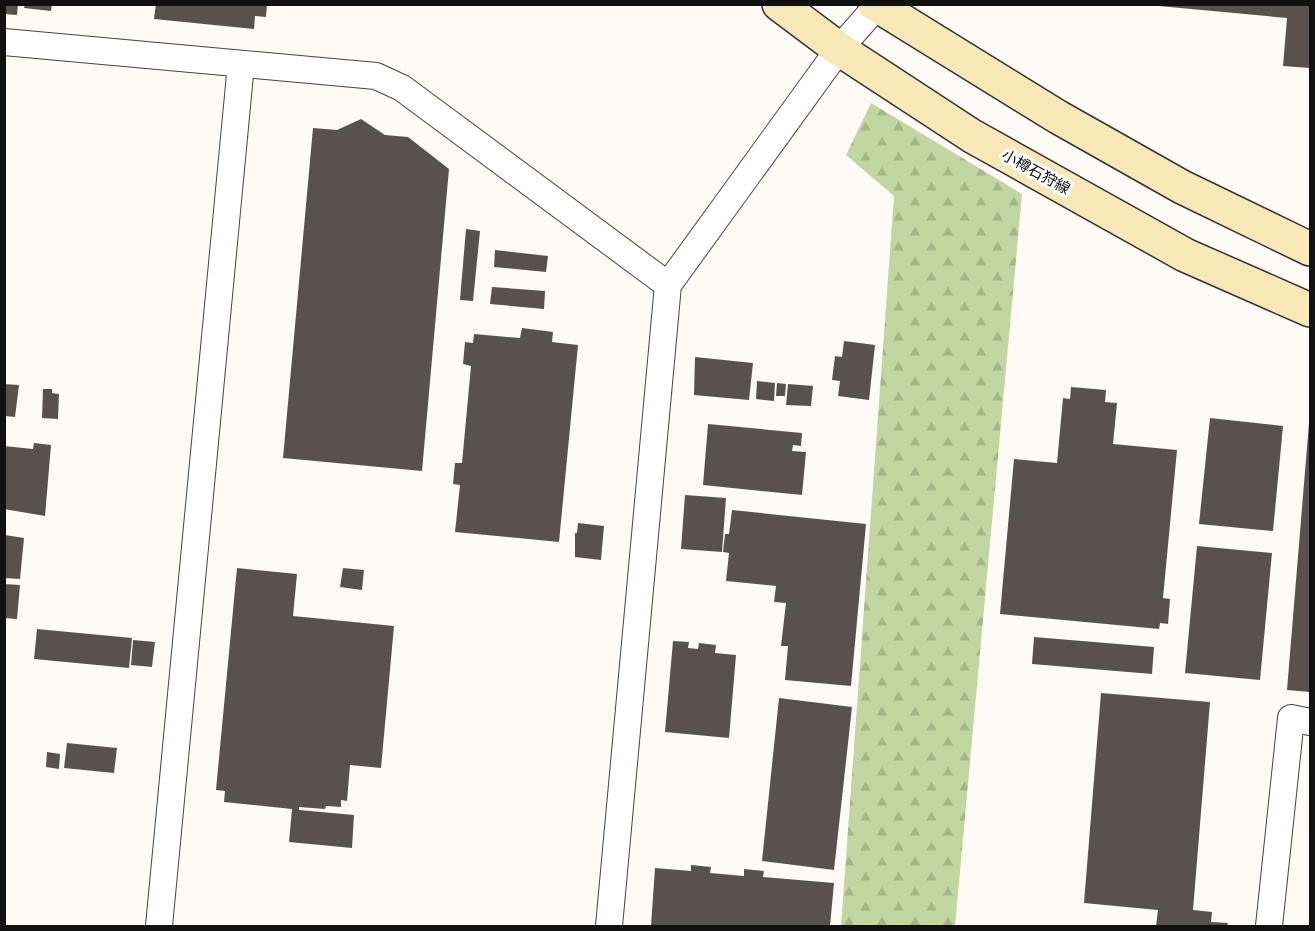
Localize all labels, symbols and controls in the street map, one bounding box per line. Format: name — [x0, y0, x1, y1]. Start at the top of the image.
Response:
street label: 小樽石狩線 — [999, 145, 1074, 198]

